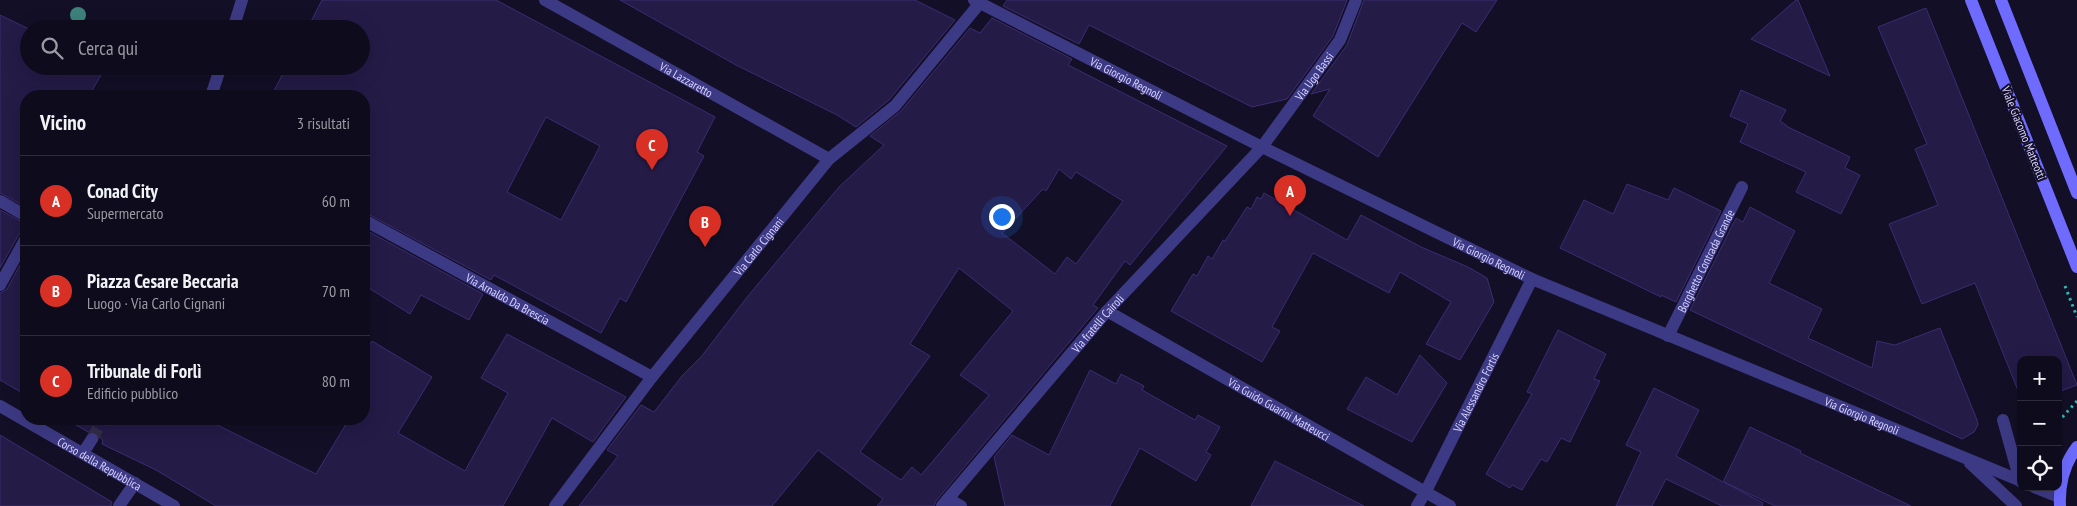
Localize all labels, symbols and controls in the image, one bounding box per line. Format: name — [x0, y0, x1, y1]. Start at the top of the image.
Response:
search box — [20, 20, 370, 75]
icon: search — [38, 34, 66, 62]
text: Cerca qui — [78, 36, 138, 60]
street label: Via Ugo Bassi — [1291, 49, 1336, 104]
street label: Via Giorgio Regnoli — [1087, 53, 1165, 102]
street label: Via Lazzaretto — [656, 58, 716, 100]
street label: Viale Giacomo Matteotti — [1998, 83, 2050, 182]
text: Vicino — [40, 109, 86, 136]
text: 3 risultati — [297, 113, 350, 133]
pin: C — [636, 129, 668, 170]
pin: A — [1274, 175, 1306, 216]
text: Conad City — [87, 179, 158, 203]
text: A — [52, 191, 60, 211]
text: 60 m — [322, 191, 350, 211]
text: Supermercato — [87, 203, 163, 223]
your location — [989, 204, 1015, 230]
pin: B — [689, 206, 721, 247]
street label: Borghetto Contrada Grande — [1674, 207, 1737, 315]
street label: Via Carlo Cignani — [730, 214, 786, 279]
street label: Via Giorgio Regnoli — [1449, 233, 1528, 282]
text: Piazza Cesare Beccaria — [87, 269, 239, 293]
street label: Via Arnaldo Da Brescia — [463, 269, 553, 328]
text: B — [52, 281, 60, 301]
text: 70 m — [322, 281, 350, 301]
street label: Via fratelli Cairoli — [1067, 291, 1127, 356]
text: Luogo · Via Carlo Cignani — [87, 293, 225, 313]
street label: Via Alessandro Fortis — [1449, 350, 1502, 435]
map controls — [2017, 356, 2062, 491]
button: + — [2017, 356, 2062, 401]
text: Tribunale di Forlì — [87, 359, 202, 383]
text: C — [52, 371, 60, 391]
text: 80 m — [322, 371, 350, 391]
street label: Via Guido Guarini Matteucci — [1225, 374, 1333, 444]
text: Edificio pubblico — [87, 383, 178, 403]
street label: Via Giorgio Regnoli — [1822, 393, 1902, 437]
button: − — [2017, 401, 2062, 446]
street label: Corso della Repubblica — [55, 433, 144, 493]
button: locate — [2017, 446, 2062, 491]

